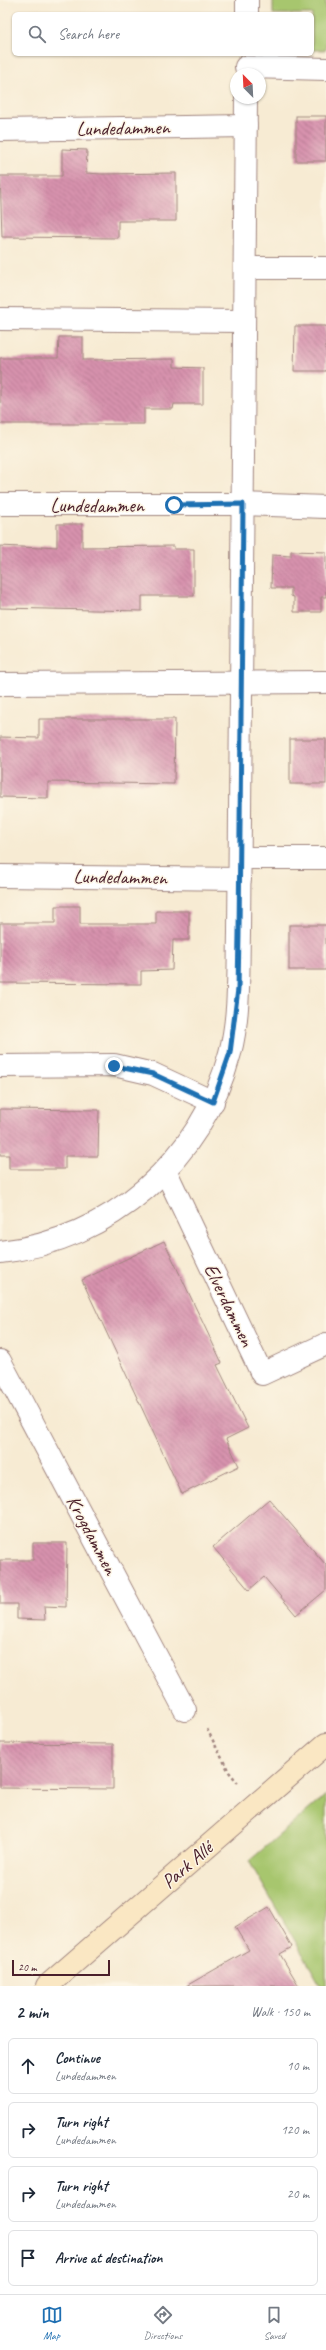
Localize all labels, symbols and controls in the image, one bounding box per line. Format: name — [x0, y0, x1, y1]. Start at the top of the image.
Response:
search box — [12, 12, 314, 56]
icon: search — [26, 23, 48, 45]
text: Search here — [58, 25, 119, 44]
north arrow — [230, 68, 266, 104]
street label: Lundedammen — [76, 115, 171, 141]
street label: Lundedammen — [50, 493, 145, 518]
route start — [165, 496, 183, 514]
street label: Lundedammen — [73, 864, 168, 890]
route end — [105, 1057, 123, 1075]
street label: Elverdammen — [198, 1259, 260, 1351]
street label: Krogdammen — [61, 1491, 124, 1580]
street label: Park Allé — [156, 1834, 220, 1894]
scale bar — [12, 1958, 110, 1977]
text: 20 m — [18, 1960, 37, 1974]
text: 2 min — [16, 2002, 49, 2023]
text: Walk · 150 m — [251, 2004, 310, 2020]
text: Continue — [55, 2049, 100, 2068]
icon: ahead — [17, 2055, 39, 2077]
text: 10 m — [287, 2058, 309, 2074]
text: Lundedammen — [55, 2068, 116, 2084]
text: Turn right — [55, 2113, 108, 2132]
icon: right — [17, 2119, 39, 2141]
text: 120 m — [281, 2122, 309, 2138]
text: Lundedammen — [55, 2132, 116, 2148]
text: Turn right — [55, 2177, 108, 2196]
icon: right — [17, 2183, 39, 2205]
text: 20 m — [287, 2186, 309, 2202]
text: Lundedammen — [55, 2196, 116, 2212]
icon: arrive — [17, 2247, 39, 2269]
text: Arrive at destination — [55, 2249, 162, 2268]
tab: Map — [41, 2304, 63, 2342]
tab: Directions — [144, 2304, 182, 2342]
tab: Saved — [263, 2304, 285, 2342]

